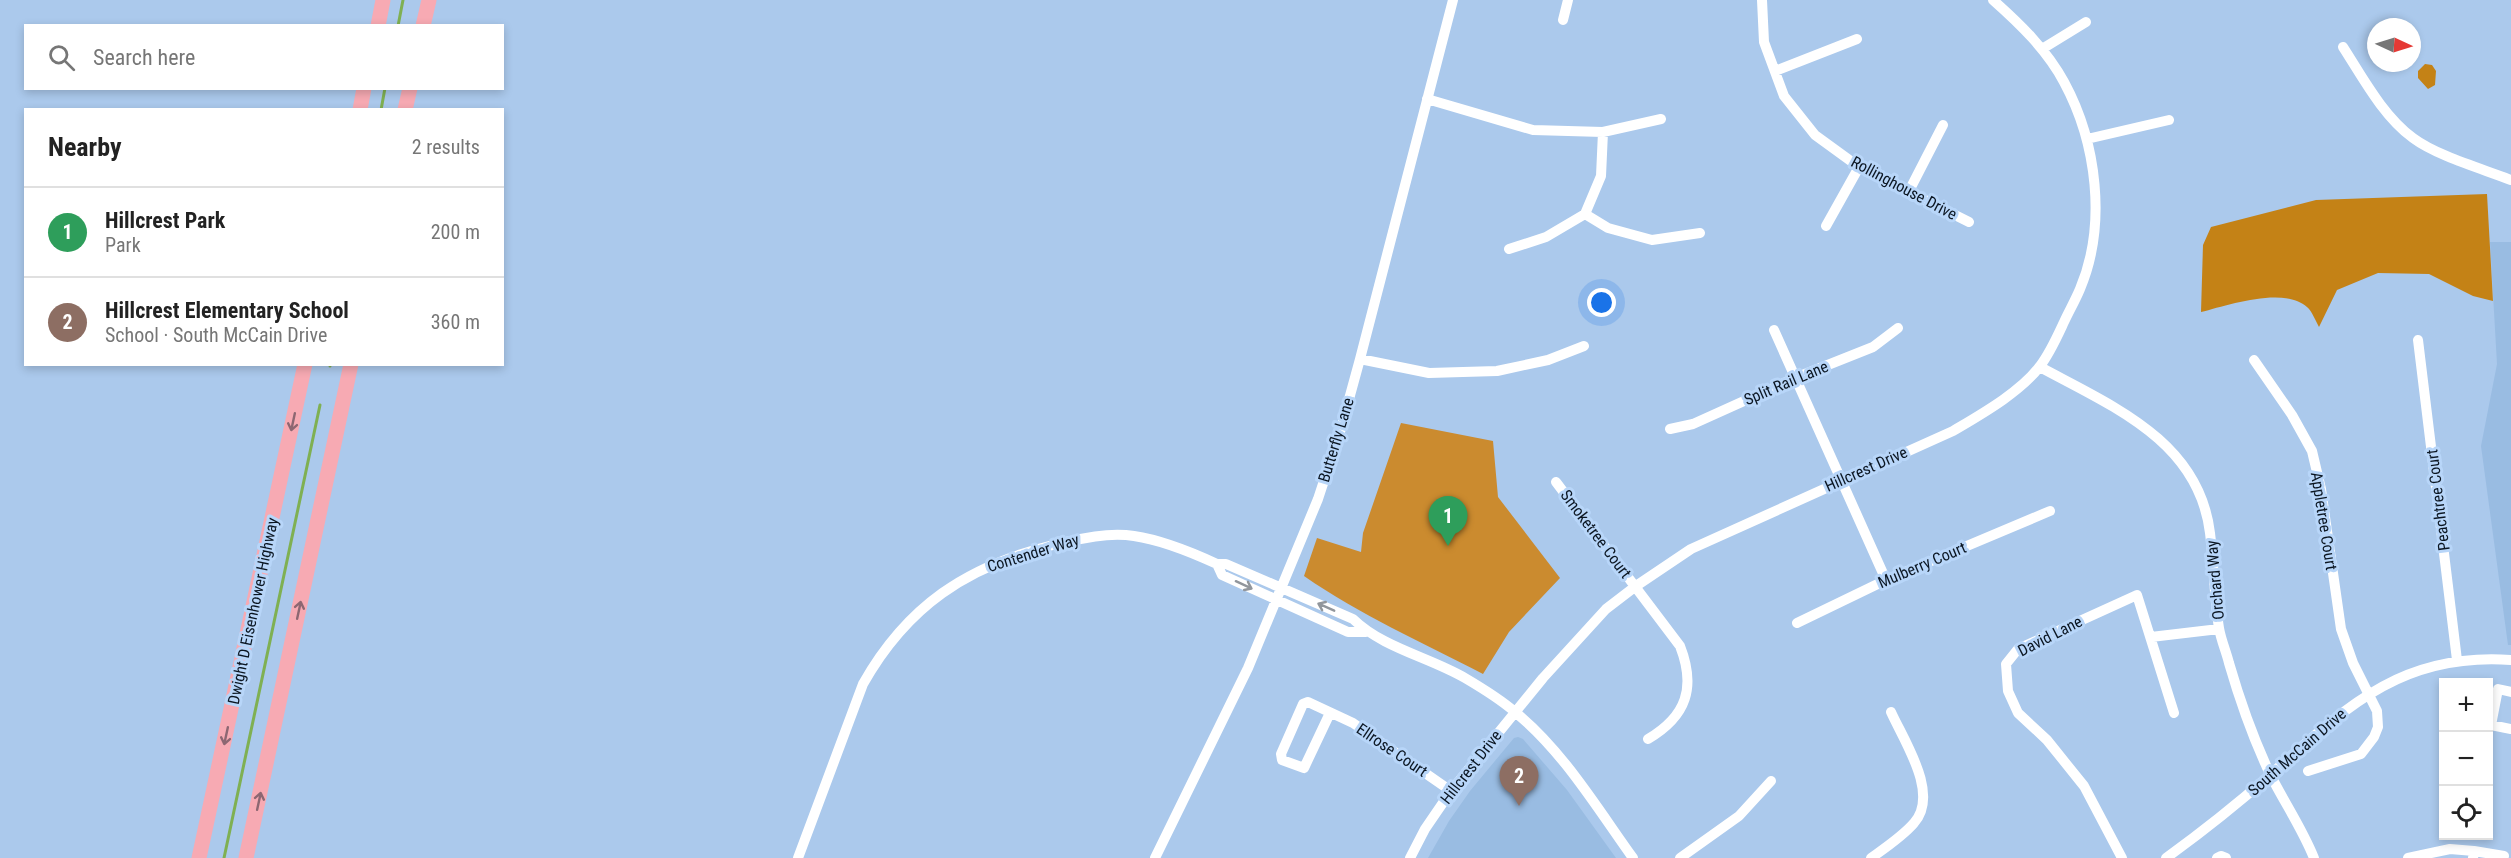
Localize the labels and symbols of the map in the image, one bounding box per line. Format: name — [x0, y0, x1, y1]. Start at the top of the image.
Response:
north arrow — [2367, 18, 2421, 72]
street label: Rollinghouse Drive — [1848, 152, 1960, 224]
your location — [1587, 288, 1616, 317]
street label: Split Rail Lane — [1741, 357, 1831, 409]
street label: Butterfly Lane — [1314, 396, 1358, 484]
one-way arrow — [287, 411, 298, 431]
street label: Hillcrest Drive — [1822, 442, 1910, 496]
street label: Peachtree Court — [2422, 448, 2454, 552]
street label: Appletree Court — [2307, 471, 2341, 572]
street label: Smoketree Court — [1557, 486, 1636, 582]
pin: 1 — [1428, 496, 1468, 546]
street label: Dwight D Eisenhower Highway — [224, 516, 282, 706]
street label: Contender Way — [985, 530, 1082, 576]
street label: Mulberry Court — [1875, 538, 1969, 592]
street label: Orchard Way — [2202, 539, 2228, 620]
one-way arrow — [1234, 580, 1252, 592]
one-way arrow — [294, 601, 305, 620]
one-way arrow — [1317, 601, 1335, 612]
street label: David Lane — [2015, 612, 2085, 660]
street label: South McCain Drive — [2244, 704, 2350, 800]
street label: Ellrose Court — [1353, 719, 1431, 781]
one-way arrow — [220, 725, 231, 745]
street label: Hillcrest Drive — [1436, 726, 1506, 808]
pin: 2 — [1500, 756, 1538, 806]
one-way arrow — [253, 792, 265, 811]

